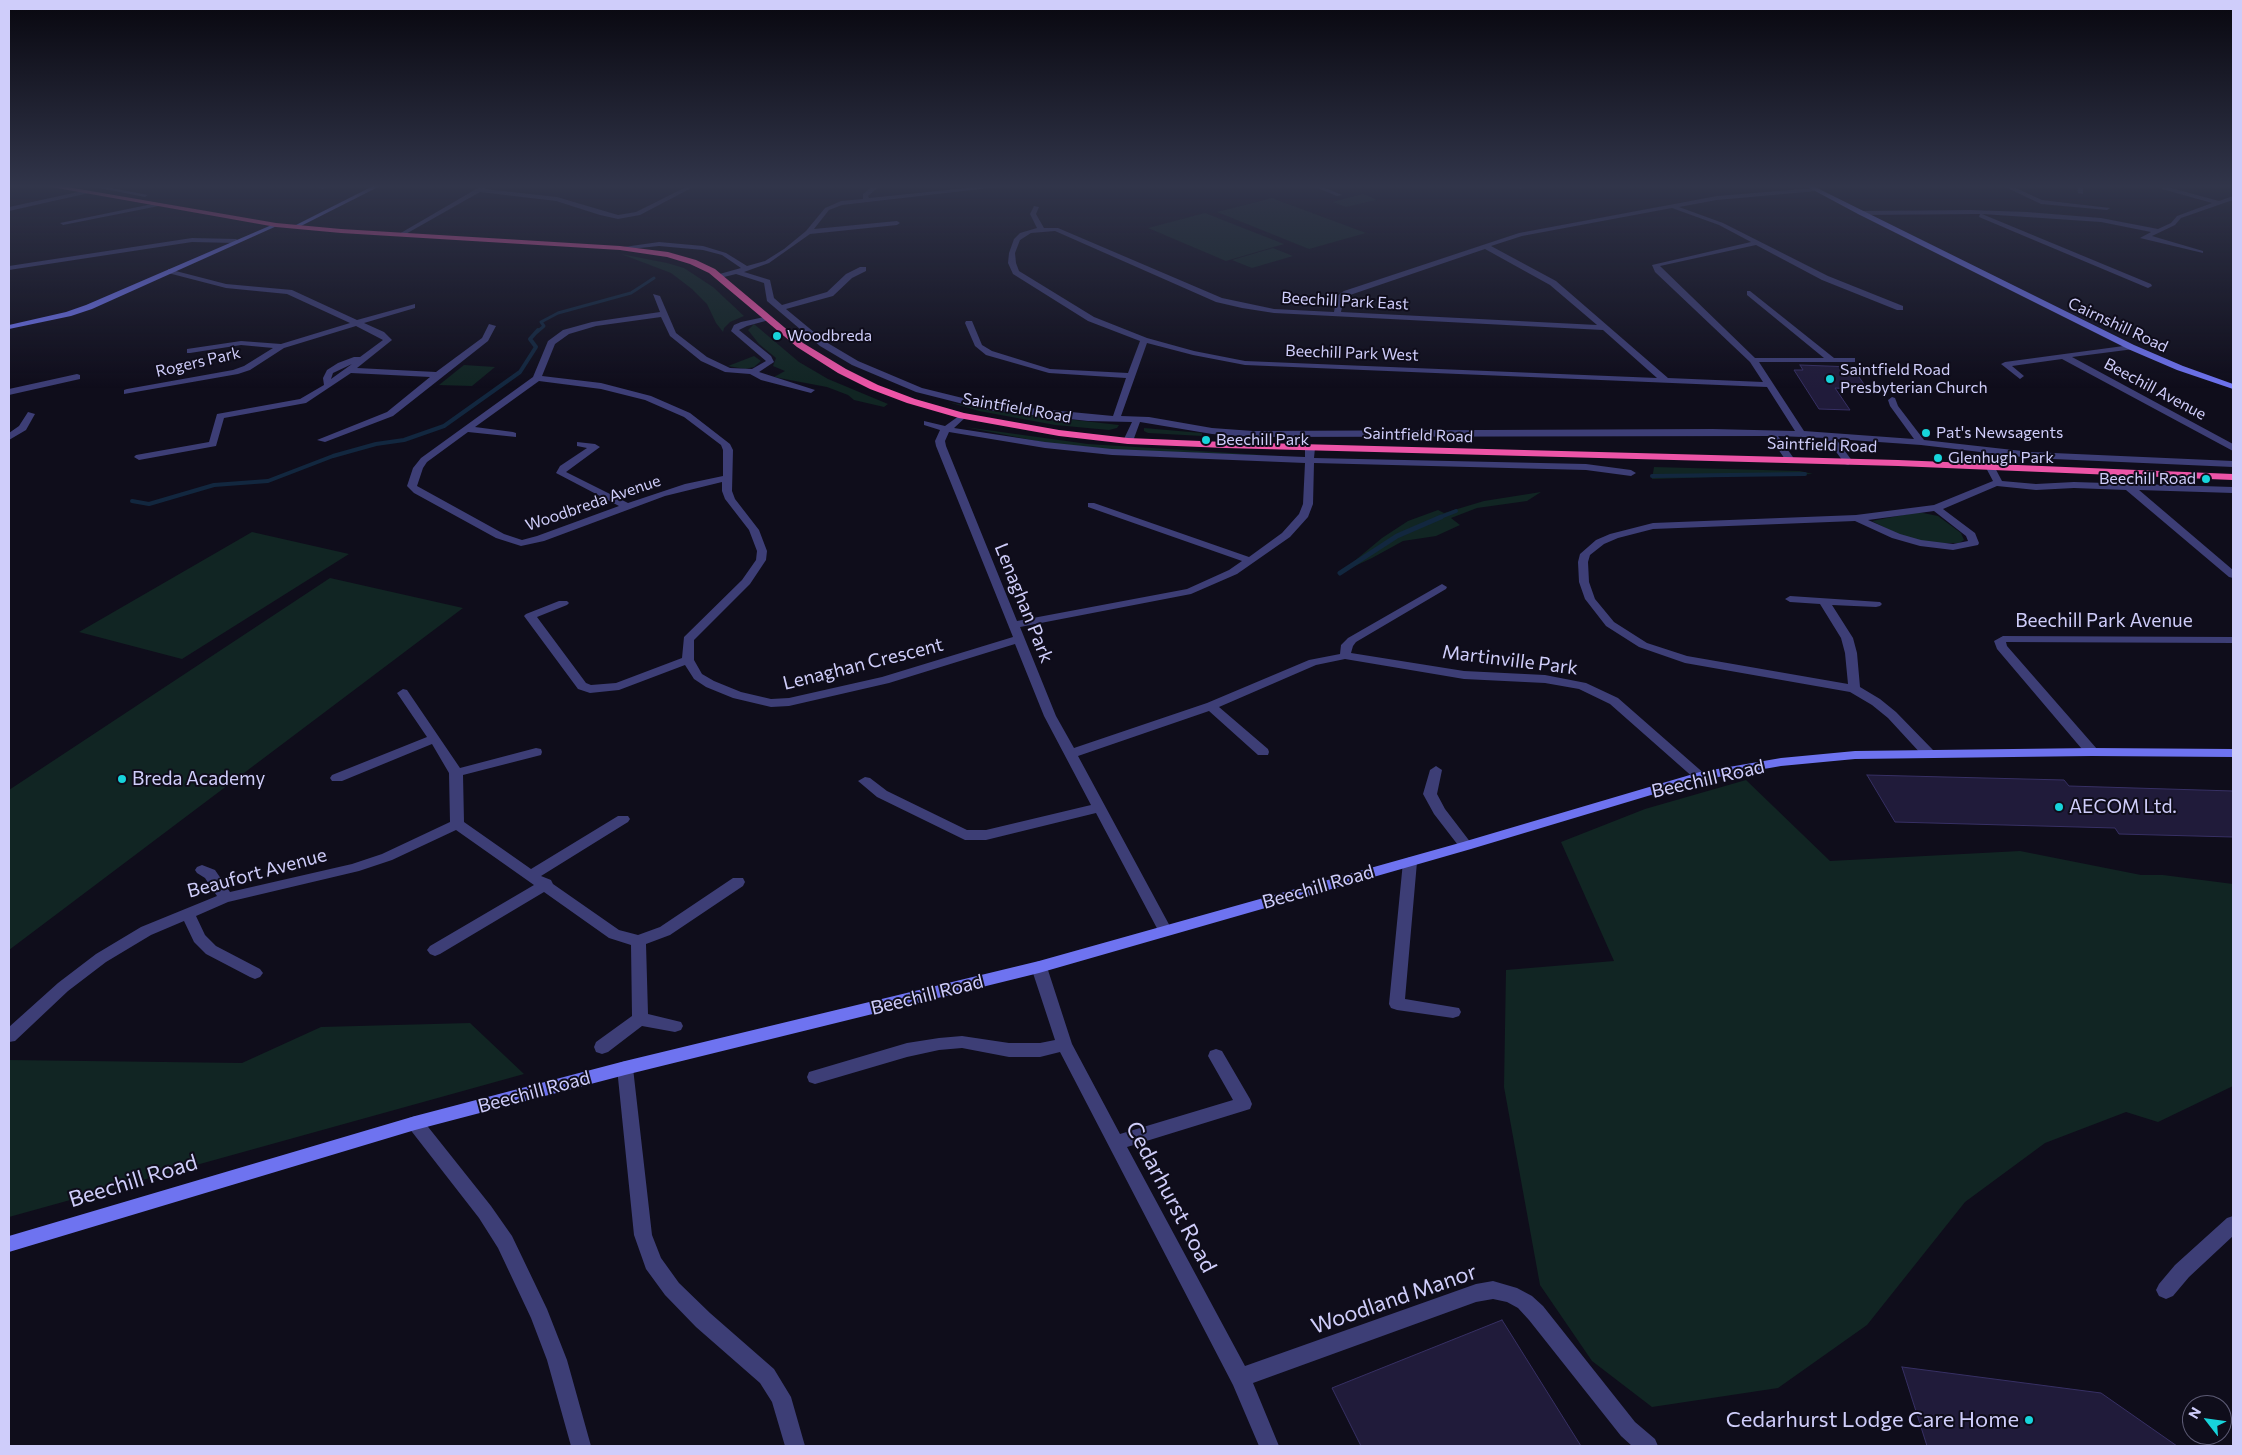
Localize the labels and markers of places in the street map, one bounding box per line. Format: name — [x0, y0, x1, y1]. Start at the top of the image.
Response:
place label: Woodbreda — [787, 326, 872, 346]
marker: Woodbreda — [771, 330, 783, 342]
place label: Saintfield Road Presbyterian Church — [1840, 360, 1988, 398]
marker: Saintfield Road Presbyterian Church — [1824, 373, 1836, 385]
place label: Pat's Newsagents — [1936, 423, 2063, 443]
marker: Pat's Newsagents — [1920, 427, 1932, 439]
place label: Beechill Park — [1216, 430, 1309, 450]
marker: Beechill Park — [1200, 434, 1212, 446]
place label: Glenhugh Park — [1948, 448, 2054, 468]
marker: Glenhugh Park — [1932, 452, 1944, 464]
place label: Beechill Road — [2099, 469, 2196, 489]
marker: Beechill Road — [2200, 473, 2212, 485]
place label: Breda Academy — [132, 768, 265, 790]
marker: Breda Academy — [116, 773, 128, 785]
place label: AECOM Ltd. — [2069, 796, 2177, 818]
marker: AECOM Ltd. — [2053, 801, 2065, 813]
place label: Cedarhurst Lodge Care Home — [1726, 1407, 2019, 1433]
marker: Cedarhurst Lodge Care Home — [2023, 1414, 2035, 1426]

